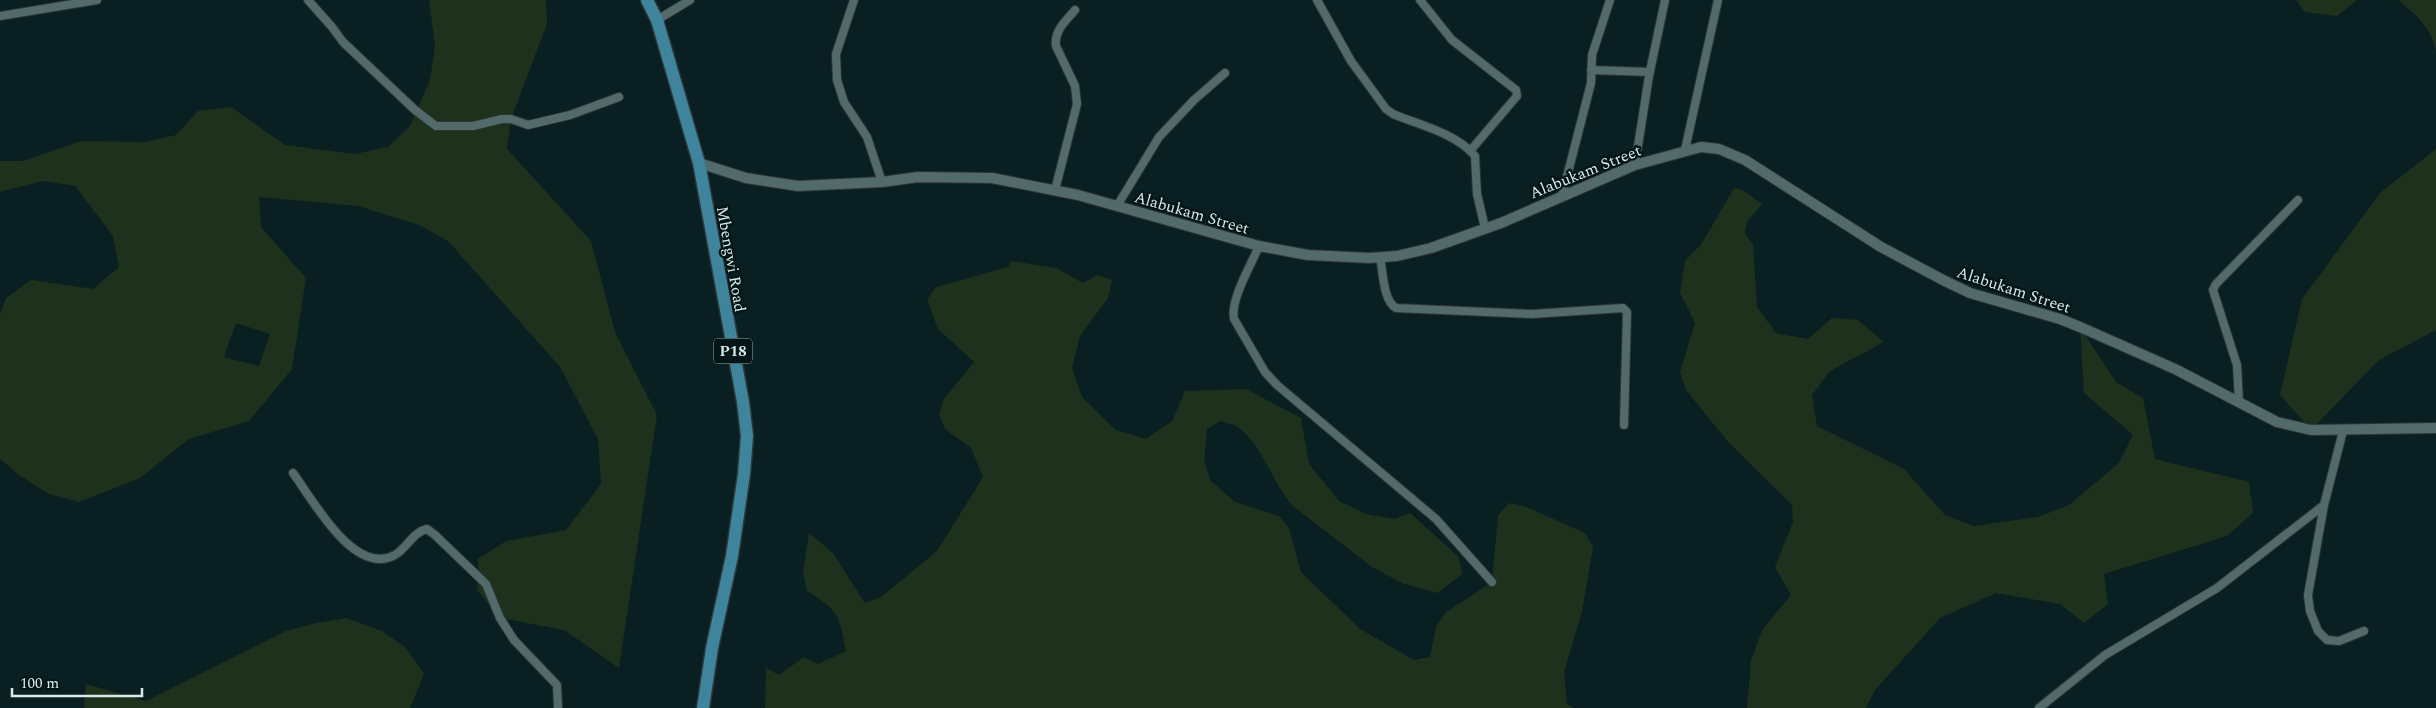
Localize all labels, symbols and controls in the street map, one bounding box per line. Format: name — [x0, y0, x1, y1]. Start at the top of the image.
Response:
street label: Alabukam Street — [1526, 138, 1645, 205]
street label: Alabukam Street — [1131, 185, 1252, 241]
street label: Mbengwi Road — [710, 204, 752, 314]
street label: Alabukam Street — [1954, 260, 2074, 320]
road number: P18 — [714, 338, 752, 364]
scale bar — [12, 666, 142, 698]
text: 100 m — [20, 672, 59, 695]

